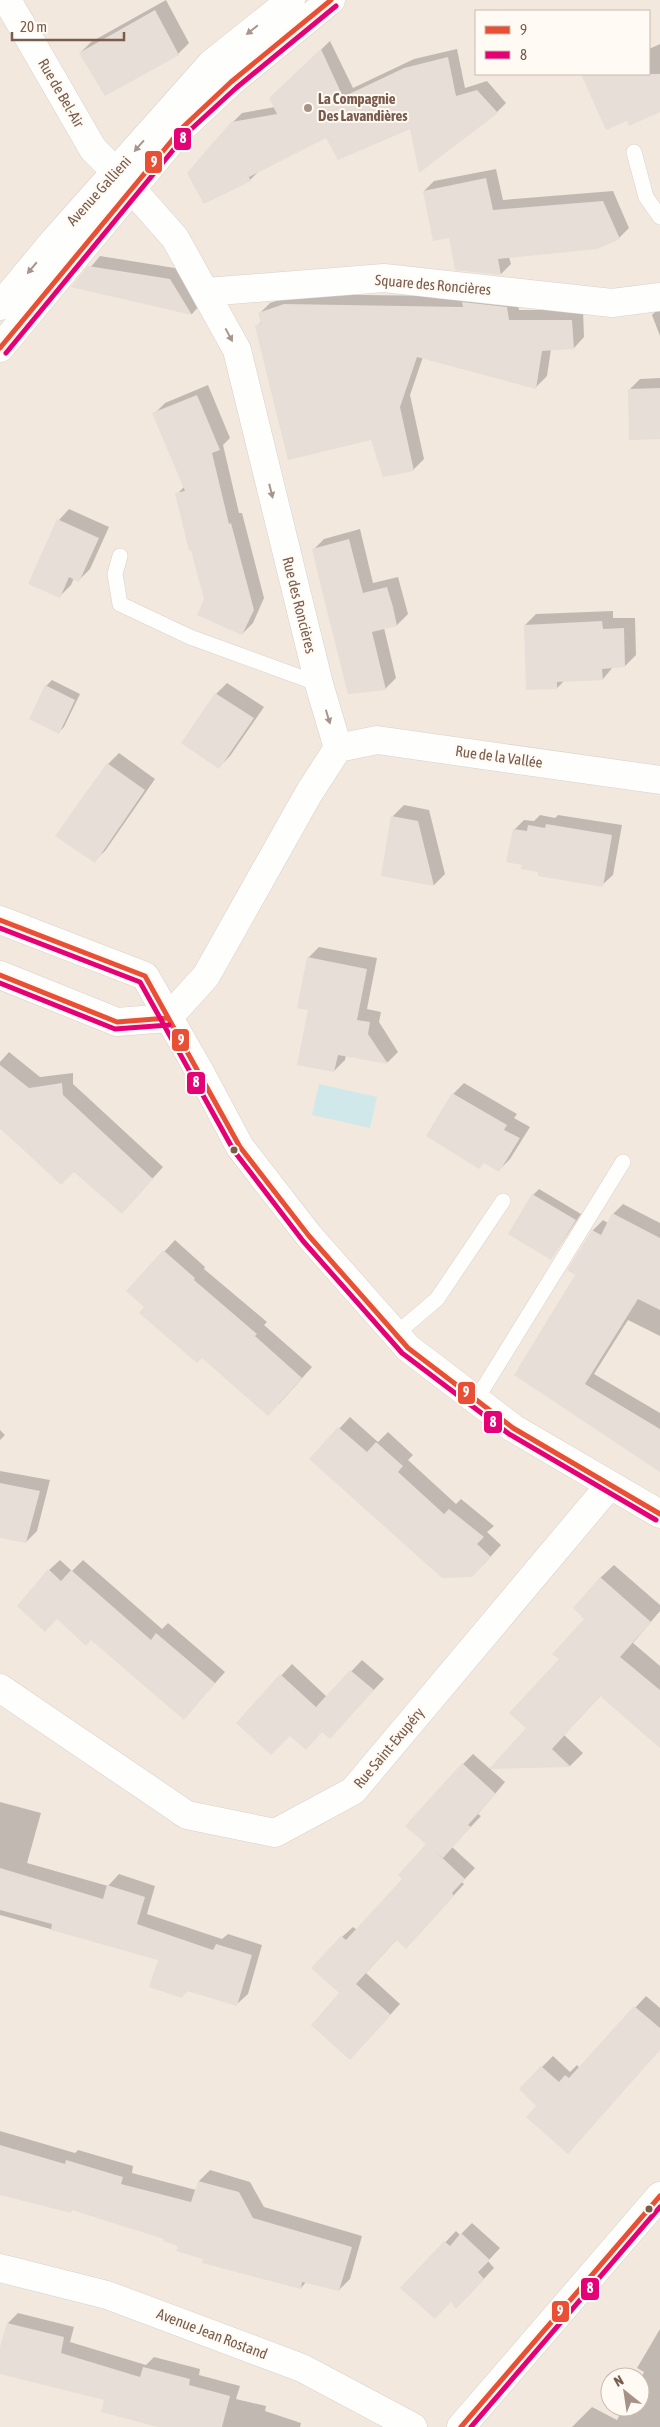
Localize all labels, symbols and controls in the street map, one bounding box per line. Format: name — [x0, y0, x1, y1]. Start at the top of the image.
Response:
scale bar — [12, 10, 125, 42]
legend — [475, 10, 650, 75]
text: 20 m — [20, 18, 47, 35]
text: 9 — [520, 21, 527, 38]
one-way arrow — [246, 25, 259, 36]
text: 8 — [520, 46, 527, 63]
street label: Rue de Bel-Air — [35, 55, 88, 131]
place label: La Compagnie Des Lavandières — [318, 90, 408, 124]
marker: La Compagnie Des Lavandières — [302, 102, 314, 114]
line badge: 8 — [173, 127, 192, 151]
text: 8 — [180, 130, 187, 146]
one-way arrow — [133, 139, 144, 152]
line badge: 9 — [144, 150, 163, 174]
street label: Avenue Gallieni — [63, 152, 134, 229]
text: 9 — [151, 154, 158, 170]
one-way arrow — [26, 261, 37, 274]
street label: Square des Roncières — [374, 271, 492, 298]
one-way arrow — [224, 328, 233, 342]
one-way arrow — [267, 484, 275, 499]
street label: Rue des Roncières — [279, 555, 320, 655]
one-way arrow — [325, 709, 333, 724]
street label: Rue de la Vallée — [454, 742, 544, 771]
line badge: 9 — [171, 1028, 190, 1052]
text: 9 — [178, 1032, 185, 1048]
line badge: 8 — [186, 1071, 206, 1095]
text: 8 — [193, 1074, 200, 1090]
unlabelled marker — [229, 1145, 239, 1155]
line badge: 9 — [457, 1381, 476, 1405]
text: 9 — [463, 1384, 470, 1400]
line badge: 8 — [483, 1410, 503, 1434]
text: 8 — [490, 1414, 497, 1430]
street label: Rue Saint-Exupéry — [350, 1704, 427, 1791]
unlabelled marker — [644, 2204, 654, 2214]
line badge: 8 — [580, 2277, 600, 2301]
text: 8 — [587, 2280, 594, 2296]
line badge: 9 — [551, 2300, 570, 2323]
text: 9 — [557, 2303, 564, 2319]
street label: Avenue Jean Rostand — [155, 2305, 270, 2362]
north arrow — [600, 2367, 650, 2417]
text: N — [611, 2372, 626, 2390]

